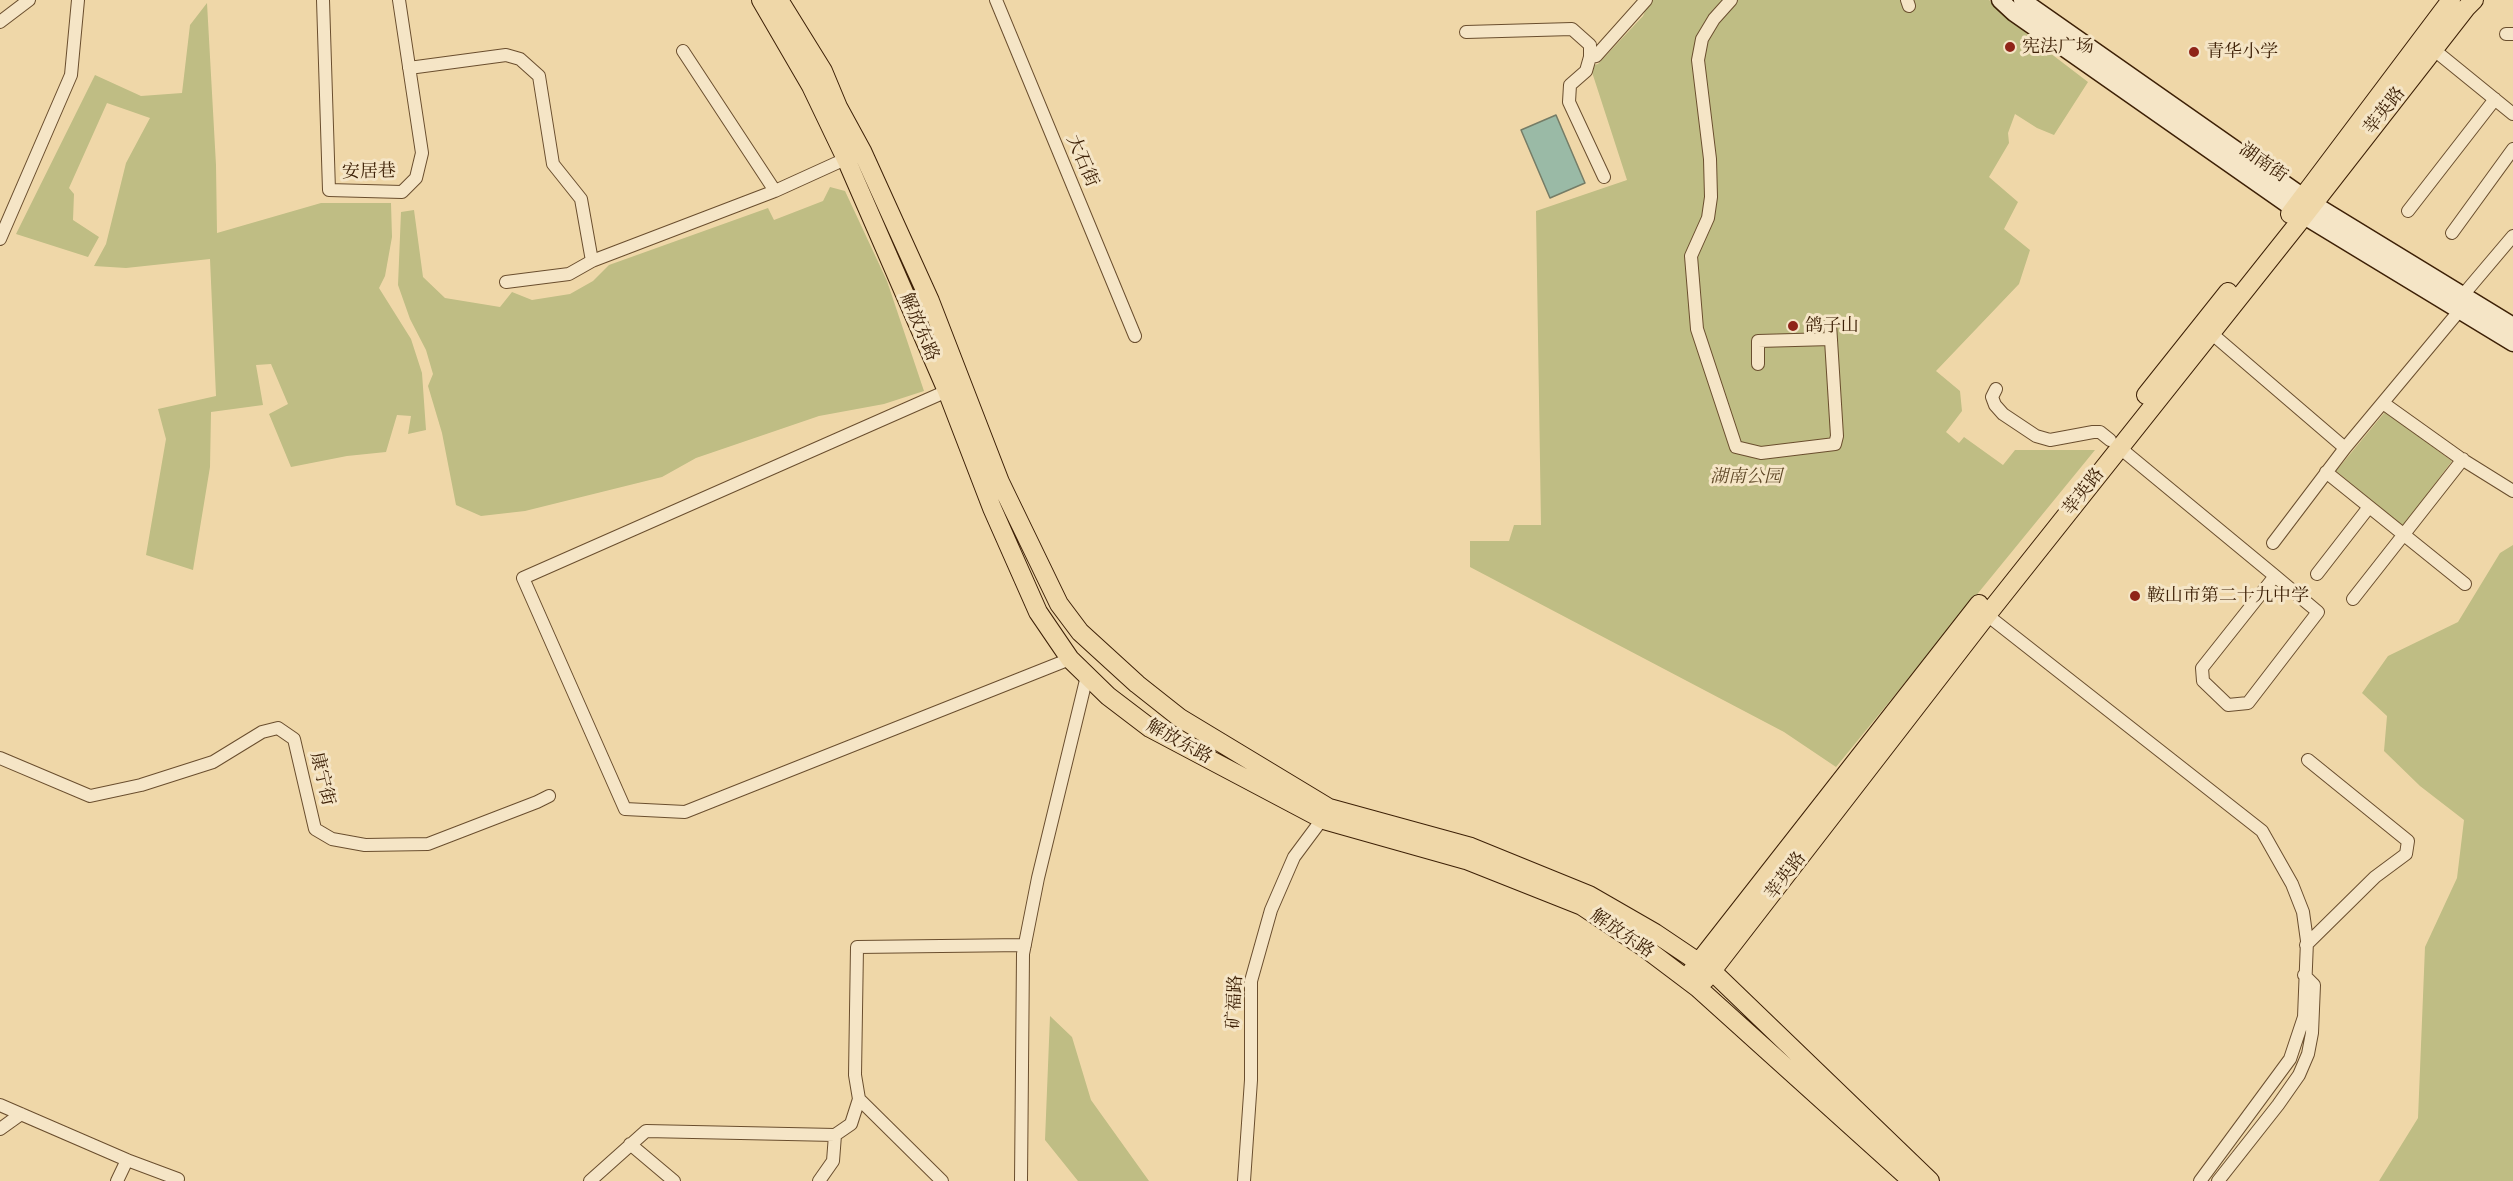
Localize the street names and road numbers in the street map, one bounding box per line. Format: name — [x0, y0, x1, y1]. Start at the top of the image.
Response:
street label: 莘英路 — [2360, 83, 2410, 139]
street label: 大石街 — [1062, 132, 1102, 190]
street label: 湖南街 — [2235, 139, 2291, 187]
street label: 安居巷 — [342, 161, 396, 183]
street label: 解放东路 — [895, 290, 943, 364]
street label: 莘英路 — [2059, 464, 2109, 520]
street label: 解放东路 — [1142, 715, 1216, 769]
street label: 康宁街 — [305, 750, 339, 808]
street label: 莘英路 — [1761, 848, 1811, 904]
street label: 解放东路 — [1586, 905, 1658, 963]
street label: 矿福路 — [1223, 974, 1247, 1030]

